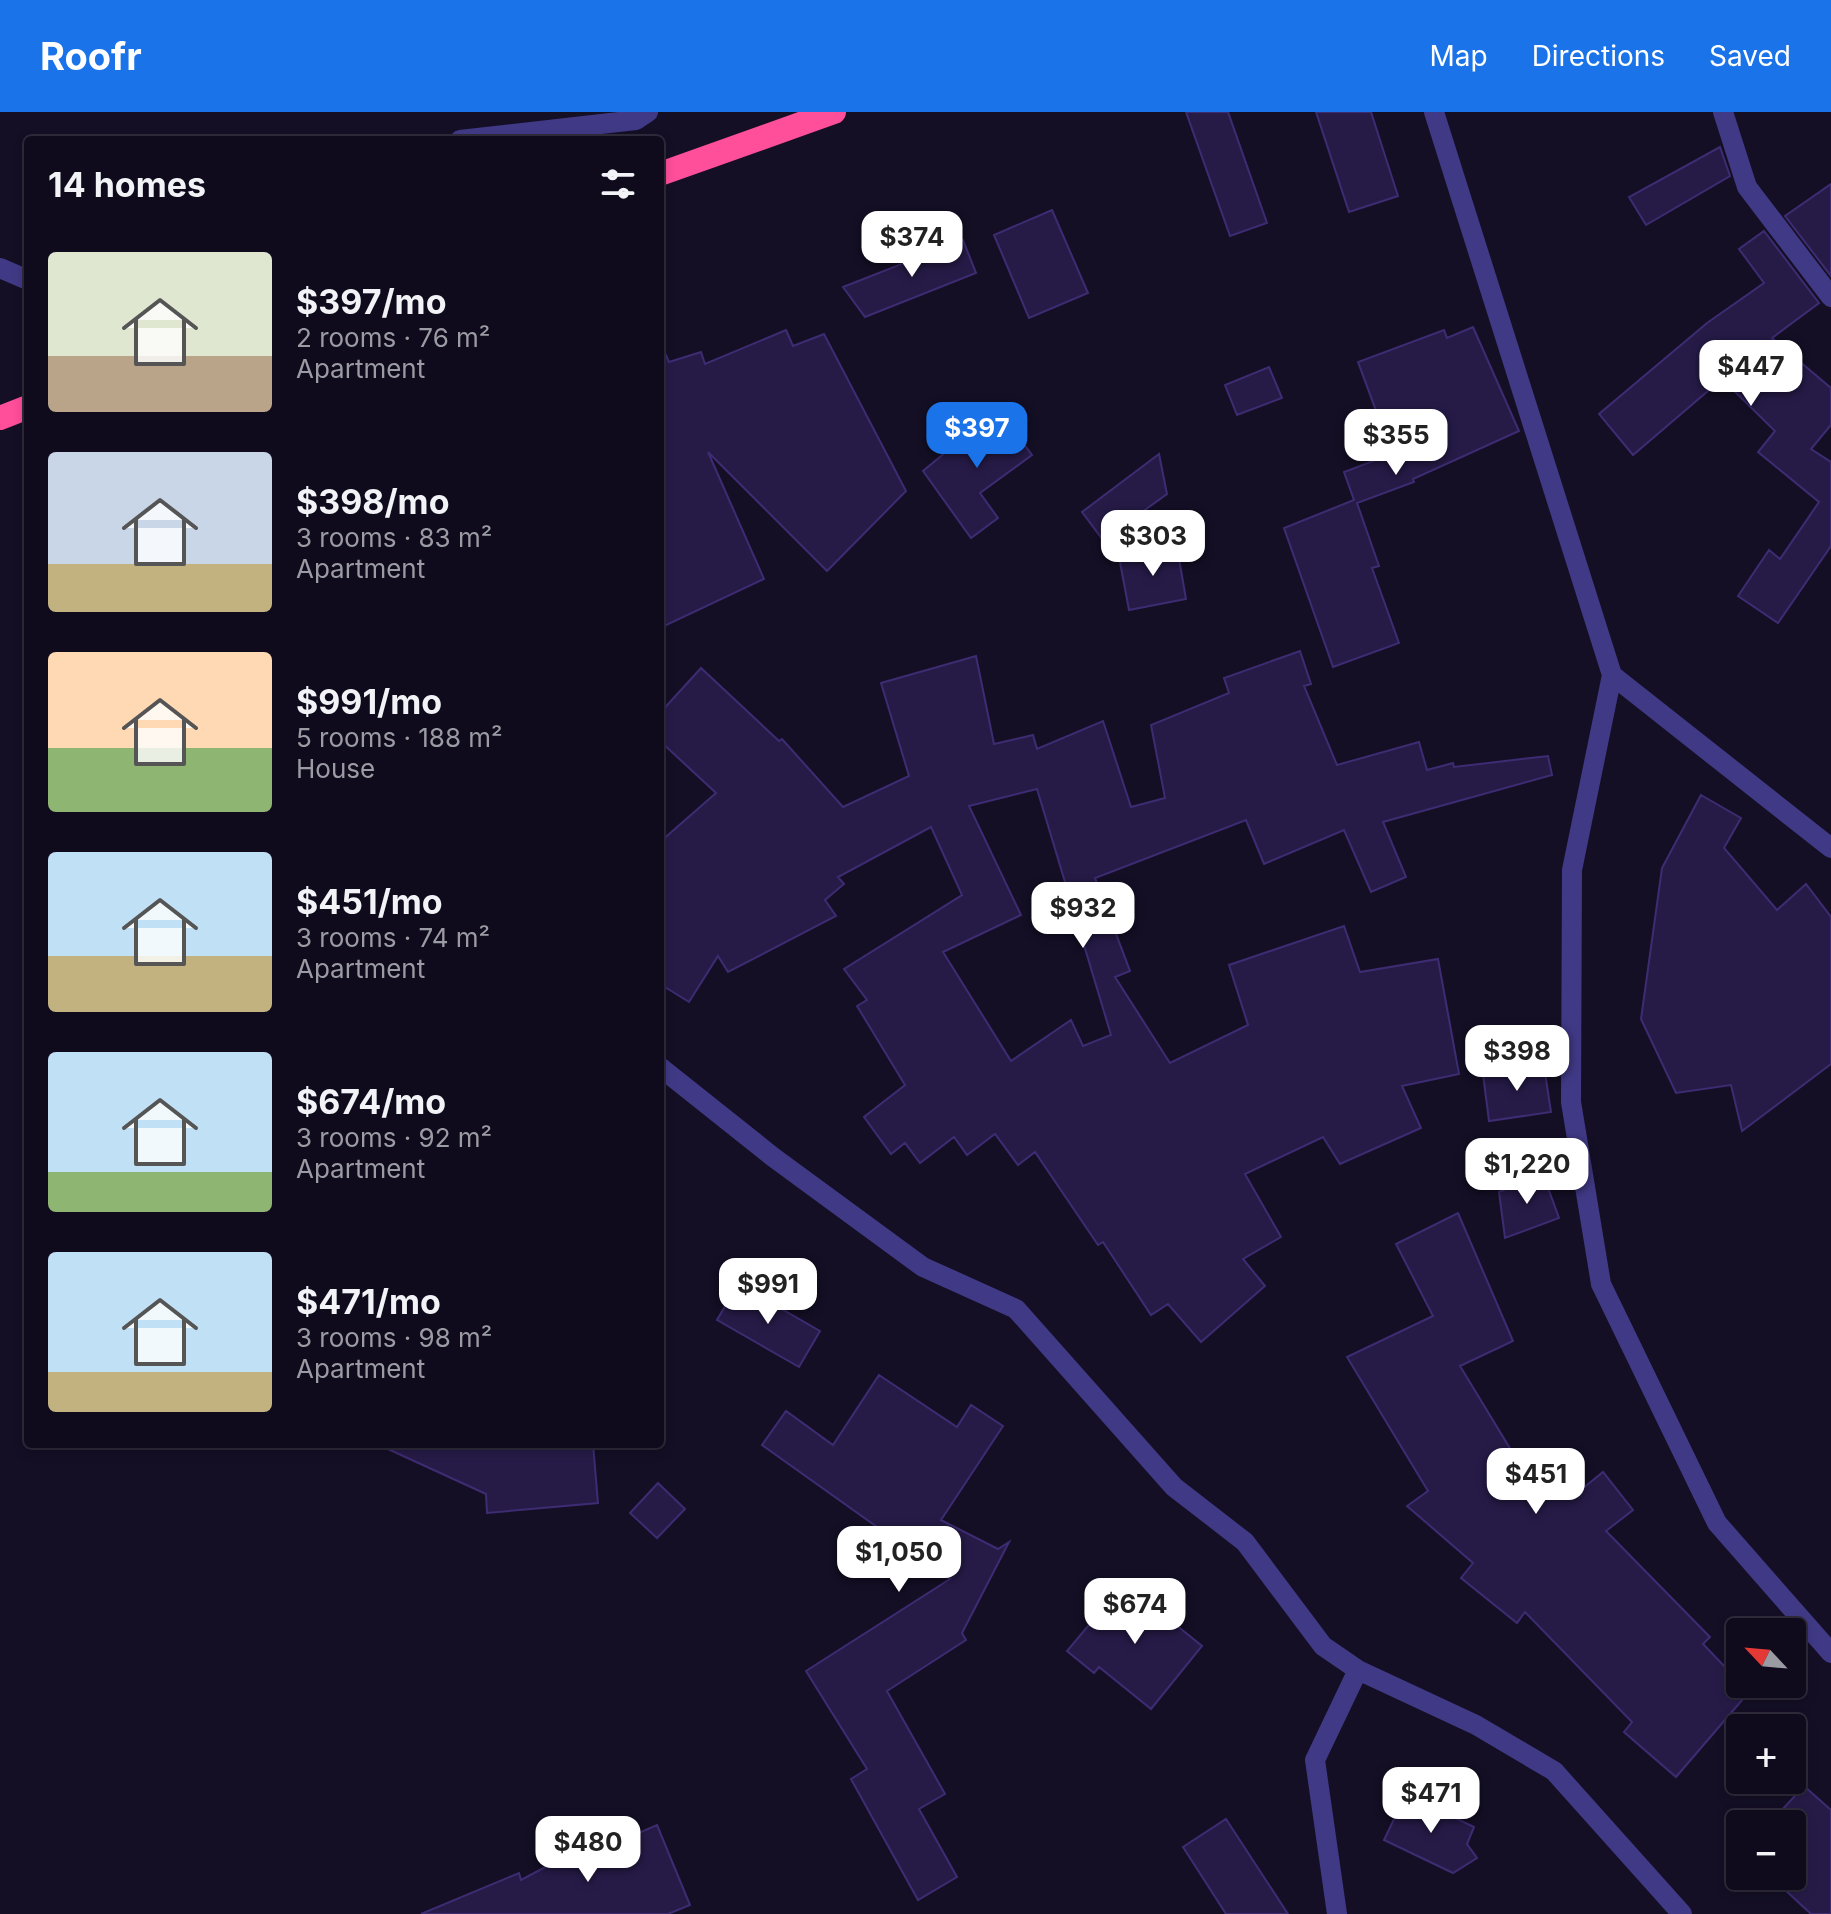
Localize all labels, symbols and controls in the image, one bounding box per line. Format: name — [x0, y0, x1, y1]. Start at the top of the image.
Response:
text: Roofr — [40, 33, 142, 79]
text: Map — [1429, 39, 1488, 73]
text: Directions — [1532, 39, 1665, 73]
text: Saved — [1709, 39, 1791, 73]
icon: filters — [596, 162, 640, 206]
text: 14 homes — [48, 164, 206, 205]
pin: $374 — [865, 211, 959, 279]
text: $374 — [880, 221, 945, 252]
text: $397/mo — [296, 281, 446, 322]
icon: home — [112, 284, 208, 380]
text: 2 rooms · 76 m² — [296, 322, 490, 353]
pin: $447 — [1704, 340, 1798, 408]
text: $447 — [1717, 350, 1785, 381]
text: Apartment — [296, 353, 425, 384]
pin: $397 — [930, 402, 1024, 470]
pin: $355 — [1349, 409, 1443, 477]
text: $397 — [944, 412, 1010, 443]
text: $355 — [1362, 419, 1430, 450]
text: $398/mo — [296, 481, 450, 522]
icon: home — [112, 484, 208, 580]
pin: $303 — [1106, 510, 1200, 578]
text: $303 — [1119, 520, 1187, 551]
text: 3 rooms · 83 m² — [296, 522, 492, 553]
text: Apartment — [296, 553, 425, 584]
text: $991/mo — [296, 681, 442, 722]
icon: home — [112, 684, 208, 780]
text: 5 rooms · 188 m² — [296, 722, 503, 753]
text: House — [296, 753, 375, 784]
text: $451/mo — [296, 881, 443, 922]
pin: $932 — [1036, 882, 1130, 950]
icon: home — [112, 884, 208, 980]
text: $932 — [1049, 892, 1117, 923]
text: 3 rooms · 74 m² — [296, 922, 490, 953]
text: Apartment — [296, 953, 425, 984]
pin: $398 — [1470, 1025, 1564, 1093]
text: $398 — [1483, 1035, 1551, 1066]
text: $674/mo — [296, 1081, 446, 1122]
icon: home — [112, 1084, 208, 1180]
text: 3 rooms · 92 m² — [296, 1122, 492, 1153]
pin: $1,220 — [1462, 1138, 1592, 1206]
text: $1,220 — [1483, 1148, 1571, 1179]
text: Apartment — [296, 1153, 425, 1184]
pin: $991 — [721, 1258, 815, 1326]
text: $991 — [737, 1268, 799, 1299]
text: $471/mo — [296, 1281, 441, 1322]
icon: home — [112, 1284, 208, 1380]
text: 3 rooms · 98 m² — [296, 1322, 492, 1353]
text: Apartment — [296, 1353, 425, 1384]
pin: $451 — [1489, 1448, 1583, 1516]
text: $451 — [1505, 1458, 1567, 1489]
pin: $1,050 — [834, 1526, 964, 1594]
text: $1,050 — [855, 1536, 943, 1567]
pin: $674 — [1088, 1578, 1182, 1646]
text: $674 — [1102, 1588, 1168, 1619]
north arrow — [1726, 1618, 1806, 1698]
map controls — [1726, 1618, 1806, 1890]
button: + — [1726, 1714, 1806, 1794]
pin: $471 — [1384, 1767, 1478, 1835]
text: $471 — [1401, 1777, 1461, 1808]
button: − — [1726, 1810, 1806, 1890]
pin: $480 — [541, 1816, 635, 1884]
text: $480 — [553, 1826, 623, 1857]

